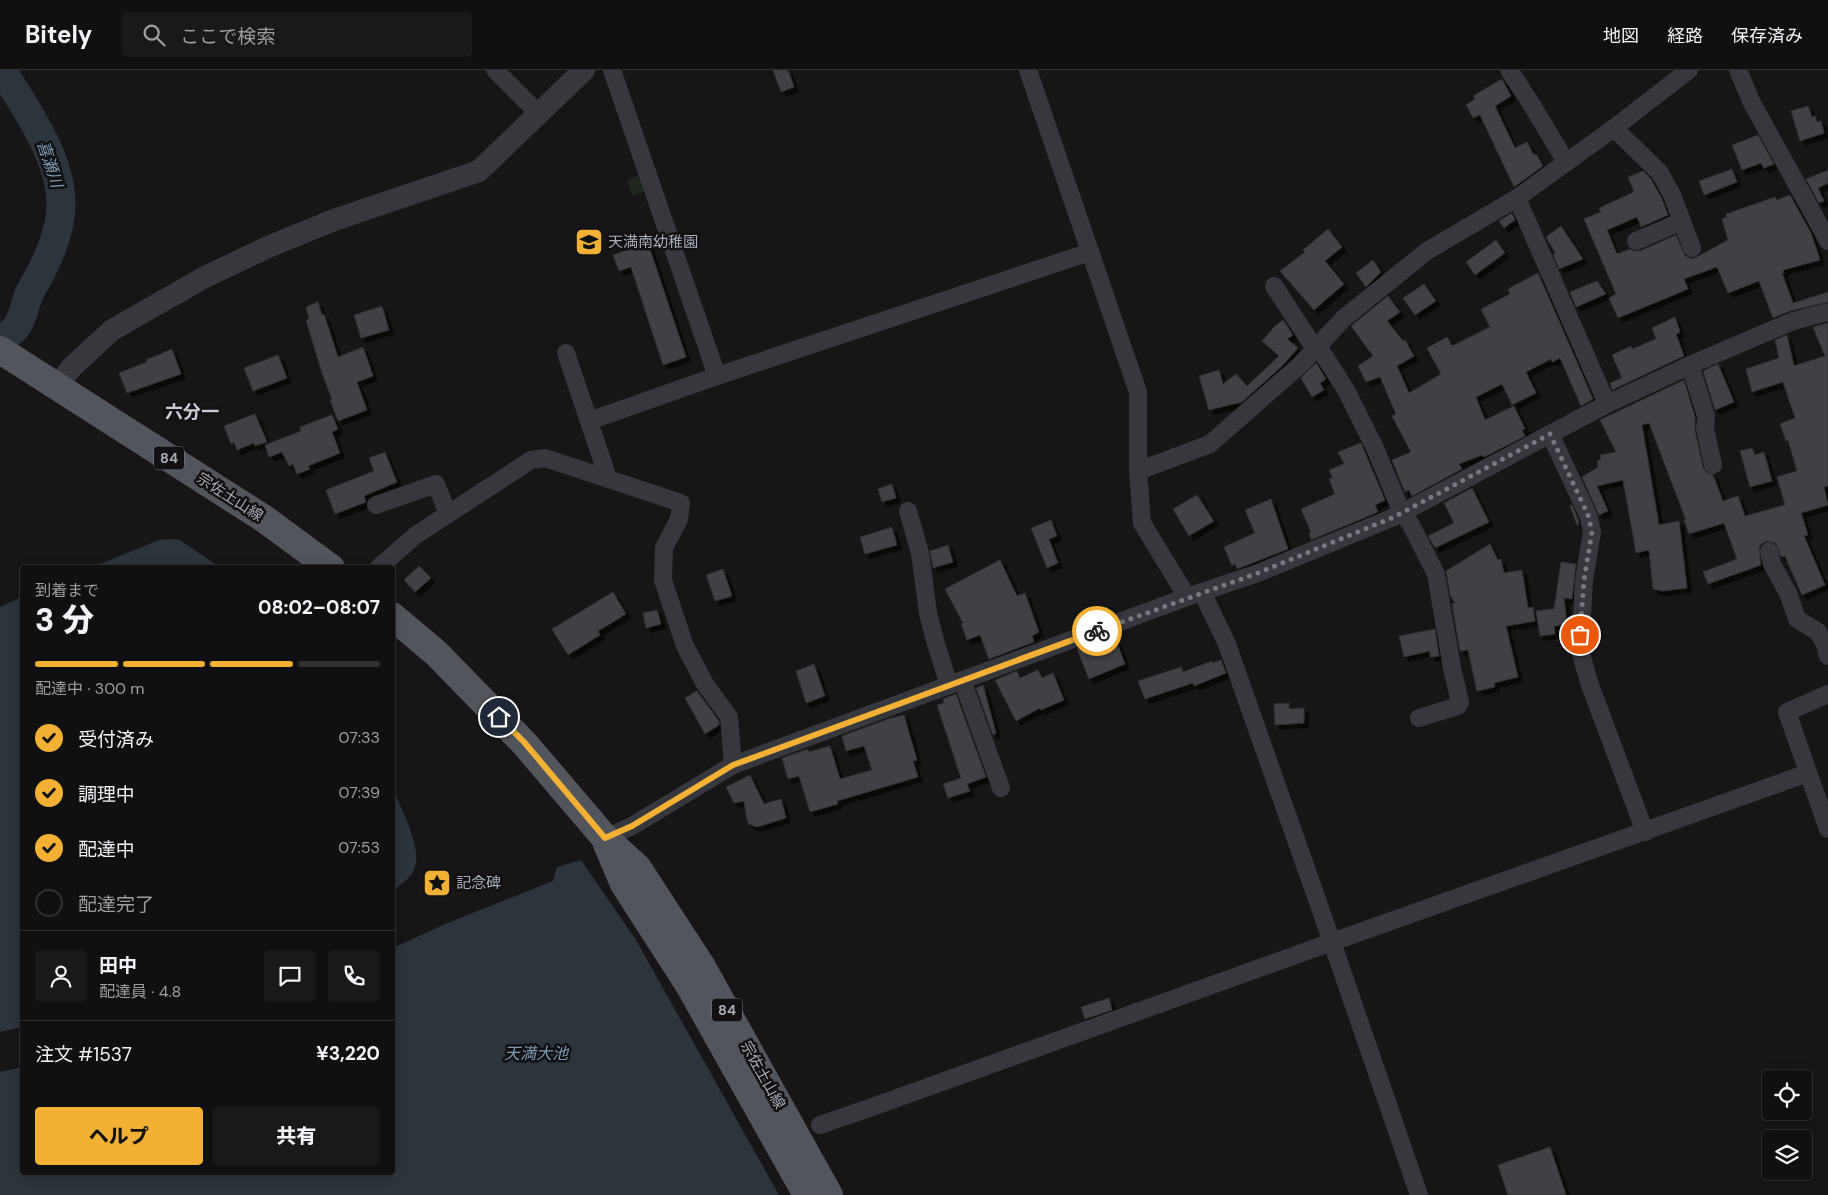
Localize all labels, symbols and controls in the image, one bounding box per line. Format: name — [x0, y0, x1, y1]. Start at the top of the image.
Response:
search box — [122, 12, 472, 57]
text: Bitely — [25, 19, 92, 50]
icon: search — [140, 21, 168, 49]
text: ここで検索 — [180, 24, 275, 49]
text: 地図 — [1603, 24, 1639, 48]
text: 経路 — [1667, 24, 1703, 48]
text: 保存済み — [1731, 24, 1803, 48]
water label: 喜瀬川 — [33, 138, 68, 192]
school or university icon: 天満南幼稚園 — [574, 227, 604, 257]
place label: 天満南幼稚園 — [608, 232, 698, 252]
district label: 六分一 — [165, 400, 219, 424]
road number: 84 — [154, 446, 184, 469]
street label: 宗佐土山線 — [193, 468, 267, 526]
text: 到着まで — [35, 580, 99, 601]
text: 08:02–08:07 — [258, 595, 380, 620]
text: 3 分 — [35, 599, 94, 641]
courier — [1072, 606, 1122, 656]
pin — [1559, 614, 1601, 656]
icon: bike — [1083, 617, 1111, 645]
icon: bag — [1566, 621, 1594, 649]
text: 配達中 · 300 m — [35, 678, 145, 699]
pin — [478, 696, 520, 738]
icon: home — [485, 703, 513, 731]
icon: check — [35, 724, 63, 752]
text: 受付済み — [78, 727, 154, 752]
text: 07:33 — [339, 727, 380, 748]
icon: check — [35, 779, 63, 807]
text: 調理中 — [78, 782, 135, 807]
text: 07:39 — [338, 782, 380, 803]
icon: check — [35, 834, 63, 862]
text: 配達中 — [78, 837, 135, 862]
text: 07:53 — [338, 837, 380, 858]
place icon: 記念碑 — [422, 868, 452, 898]
place label: 記念碑 — [456, 873, 501, 893]
text: 配達完了 — [78, 892, 154, 917]
button: person — [35, 950, 87, 1002]
button: chat — [264, 950, 316, 1002]
button: phone — [328, 950, 380, 1002]
text: 田中 — [99, 953, 137, 978]
text: 配達員 · 4.8 — [99, 981, 181, 1002]
road number: 84 — [712, 998, 742, 1022]
street label: 宗佐土山線 — [736, 1037, 790, 1113]
text: ¥3,220 — [316, 1041, 380, 1066]
text: 注文 #1537 — [35, 1042, 132, 1067]
water label: 天満大池 — [504, 1043, 570, 1064]
map controls — [1762, 1070, 1812, 1180]
button: locate — [1762, 1070, 1812, 1120]
button: ヘルプ — [35, 1107, 203, 1165]
button: 共有 — [213, 1107, 380, 1165]
button: layers — [1762, 1130, 1812, 1180]

